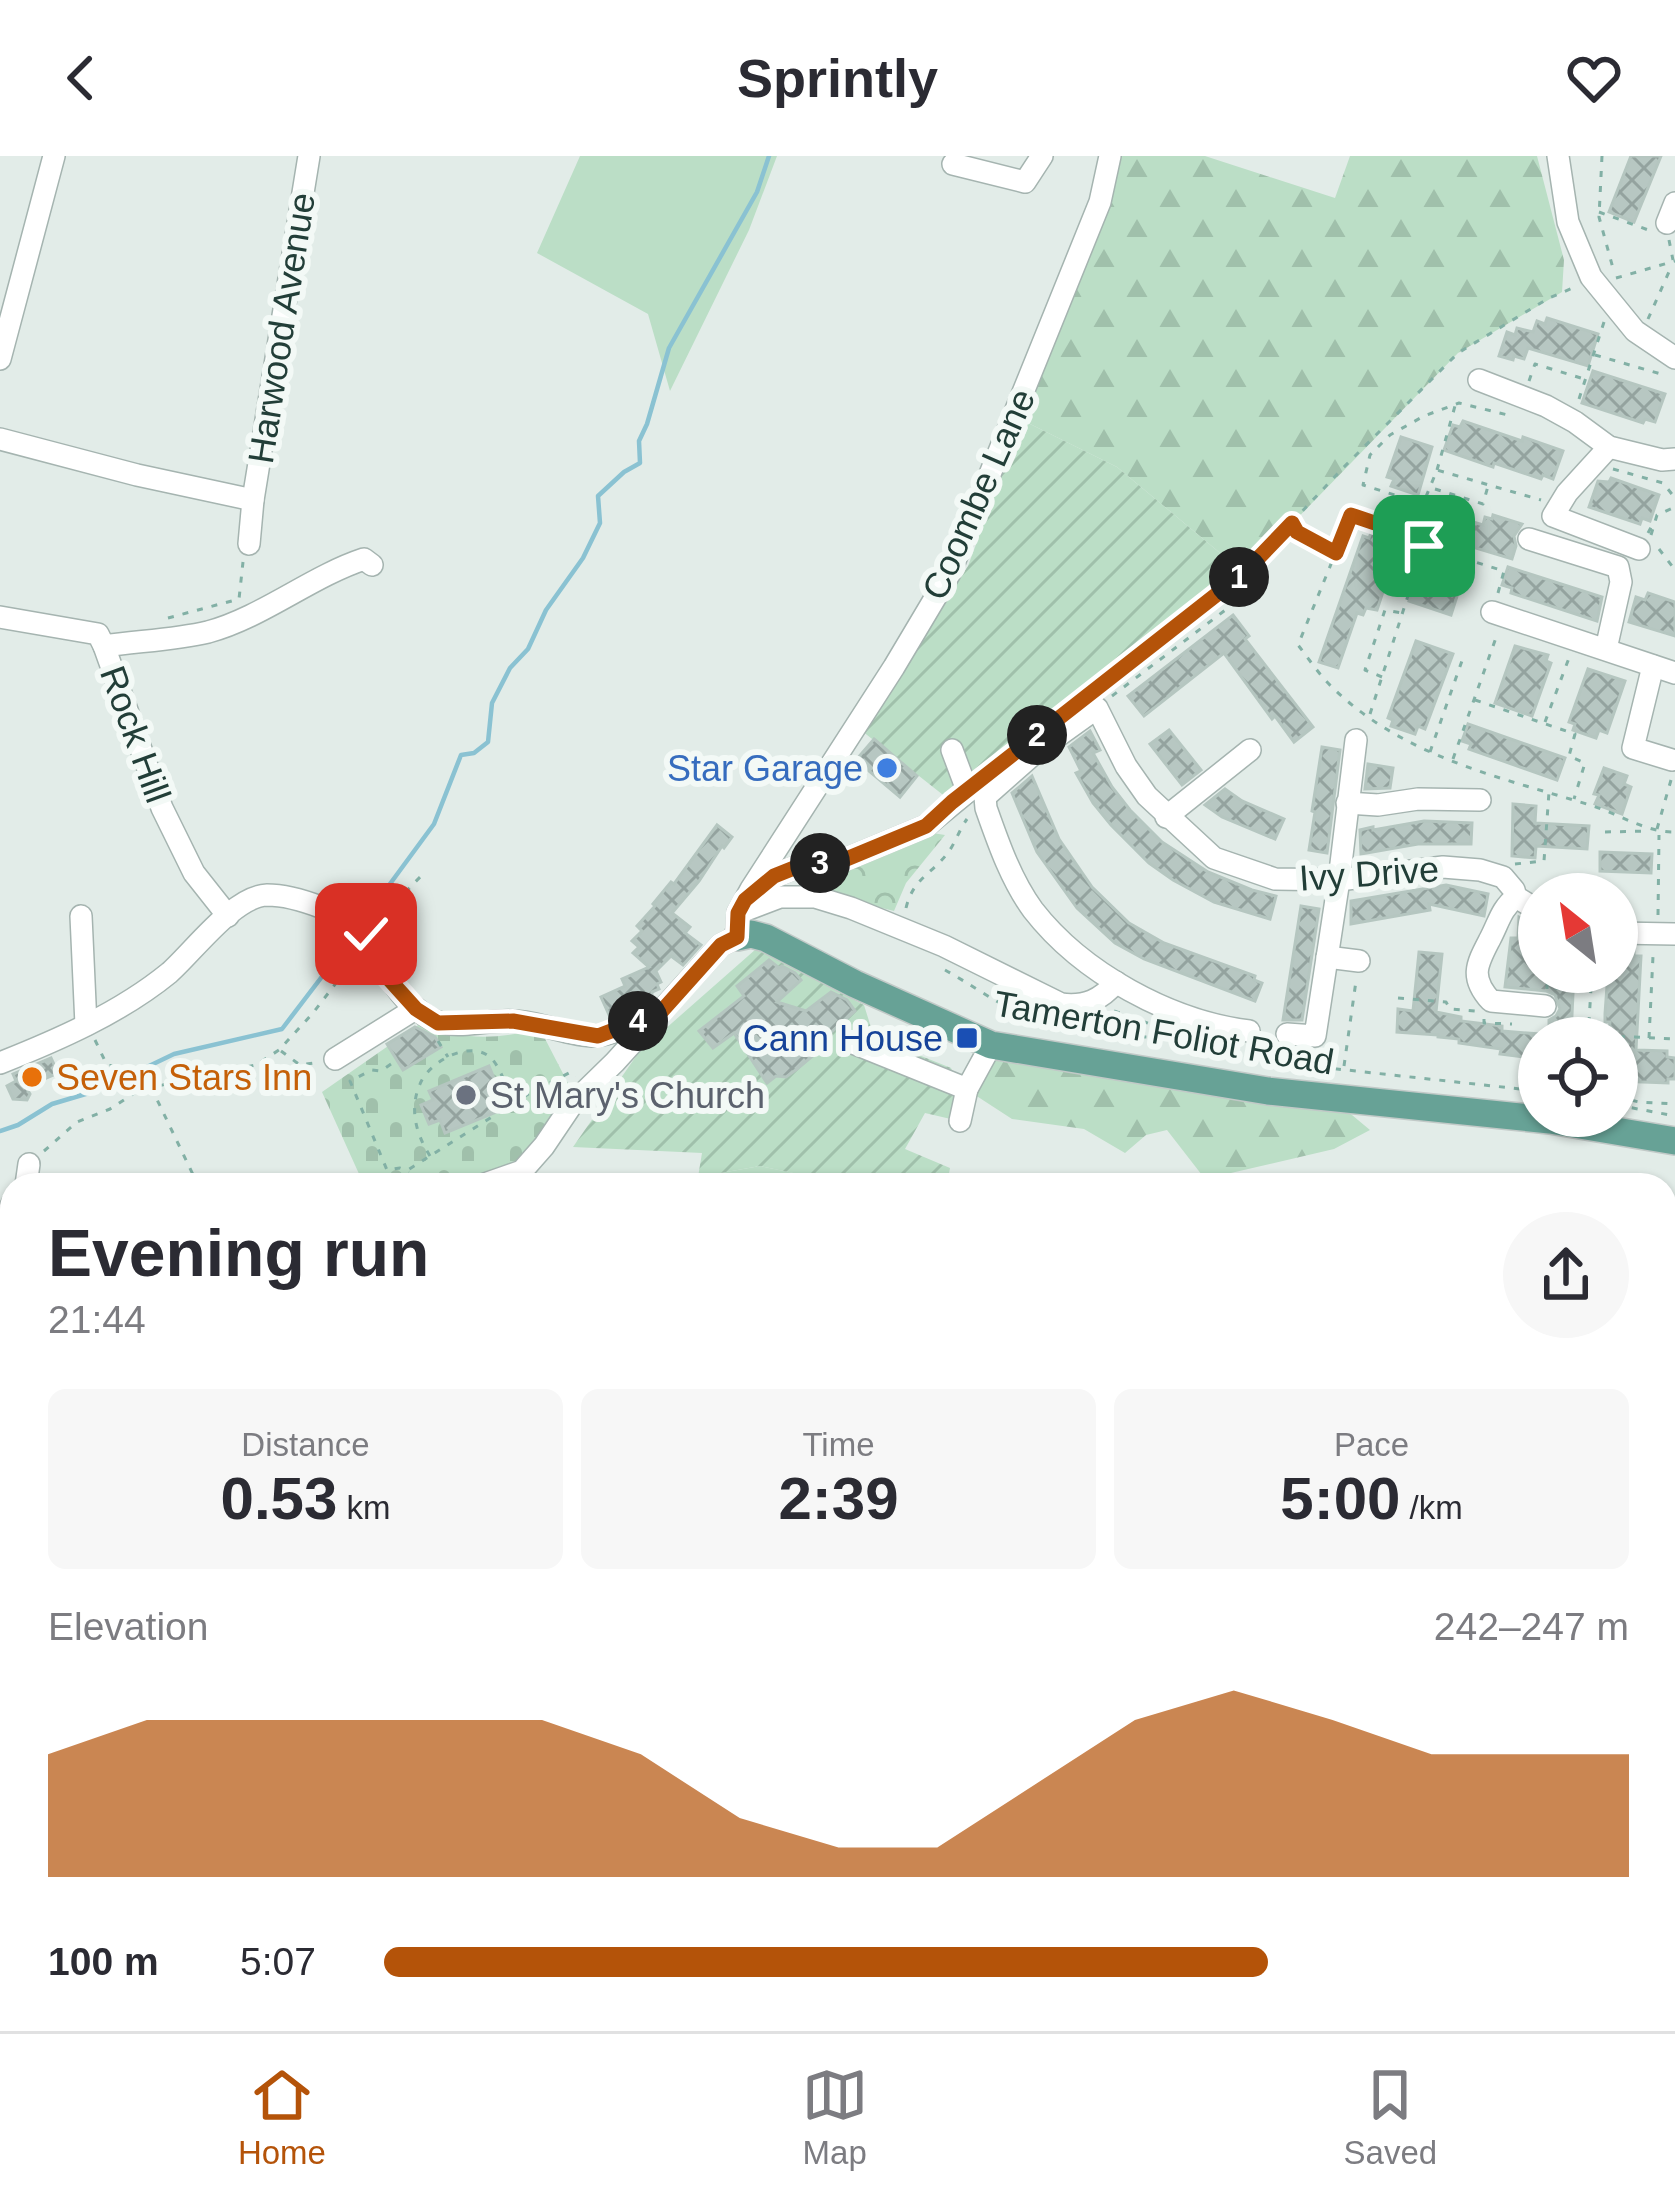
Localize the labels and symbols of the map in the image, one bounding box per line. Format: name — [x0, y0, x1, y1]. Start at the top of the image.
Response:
street label: Harwood Avenue — [240, 190, 323, 466]
street label: Coombe Lane — [914, 383, 1043, 606]
pin — [1373, 495, 1475, 597]
pin: 1 — [1209, 547, 1269, 607]
street label: Rock Hill — [92, 660, 179, 808]
pin: 2 — [1007, 705, 1067, 765]
place label: Star Garage — [667, 748, 863, 789]
marker: Star Garage — [874, 755, 900, 781]
pin: 3 — [790, 833, 850, 893]
street label: Ivy Drive — [1298, 848, 1440, 899]
north arrow — [1518, 873, 1638, 993]
pin — [315, 883, 417, 985]
street label: Tamerton Foliot Road — [991, 982, 1337, 1083]
pin: 4 — [608, 991, 668, 1051]
place label: Cann House — [743, 1018, 943, 1059]
marker: Cann House — [954, 1025, 980, 1051]
place label: Seven Stars Inn — [56, 1057, 312, 1098]
marker: Seven Stars Inn — [19, 1064, 45, 1090]
place label: St Mary's Church — [490, 1075, 765, 1116]
marker: St Mary's Church — [453, 1082, 479, 1108]

